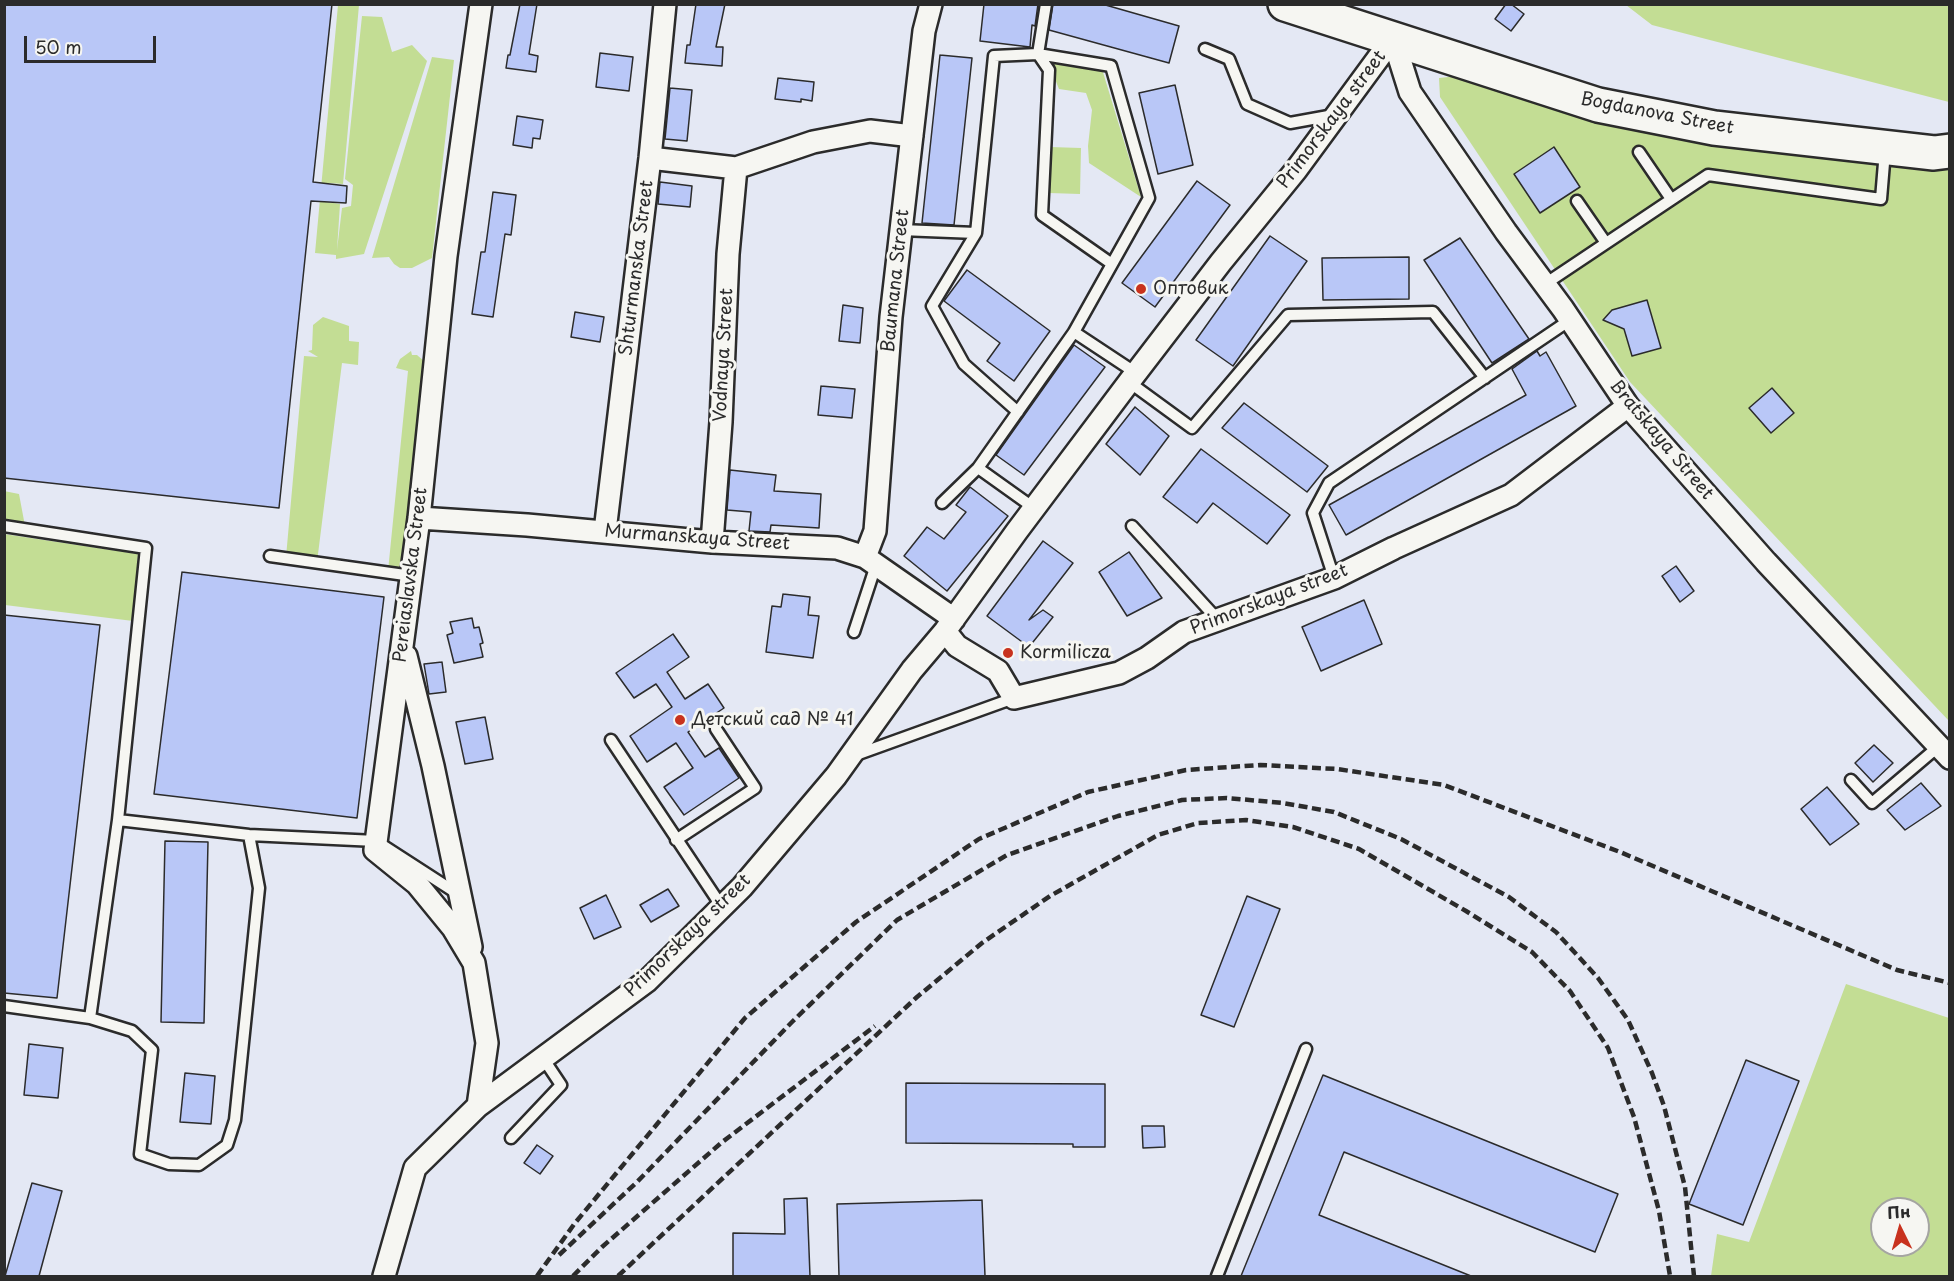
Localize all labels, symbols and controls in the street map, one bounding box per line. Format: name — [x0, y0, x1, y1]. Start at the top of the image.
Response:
scale bar — [27, 24, 159, 62]
text: 50 m — [35, 33, 82, 60]
street label: Primorskaya street — [1273, 47, 1391, 193]
street label: Bogdanova Street — [1579, 89, 1735, 139]
street label: Shturmanska Street — [616, 179, 658, 357]
street label: Baumana Street — [878, 208, 914, 354]
place label: Оптовик — [1153, 278, 1229, 300]
marker: Оптовик — [1134, 282, 1148, 296]
street label: Vodnaya Street — [710, 288, 738, 422]
street label: Bratskaya Street — [1605, 376, 1717, 504]
street label: Pereiaslavska Street — [390, 486, 432, 664]
street label: Murmanskaya Street — [604, 521, 790, 555]
street label: Primorskaya street — [1187, 560, 1351, 640]
place label: Kormilicza — [1020, 642, 1111, 664]
marker: Kormilicza — [1001, 646, 1015, 660]
place label: Детский сад № 41 — [692, 709, 854, 731]
marker: Детский сад № 41 — [673, 713, 687, 727]
street label: Primorskaya street — [620, 870, 756, 1002]
north arrow — [1870, 1197, 1930, 1257]
text: Пн — [1886, 1198, 1911, 1224]

